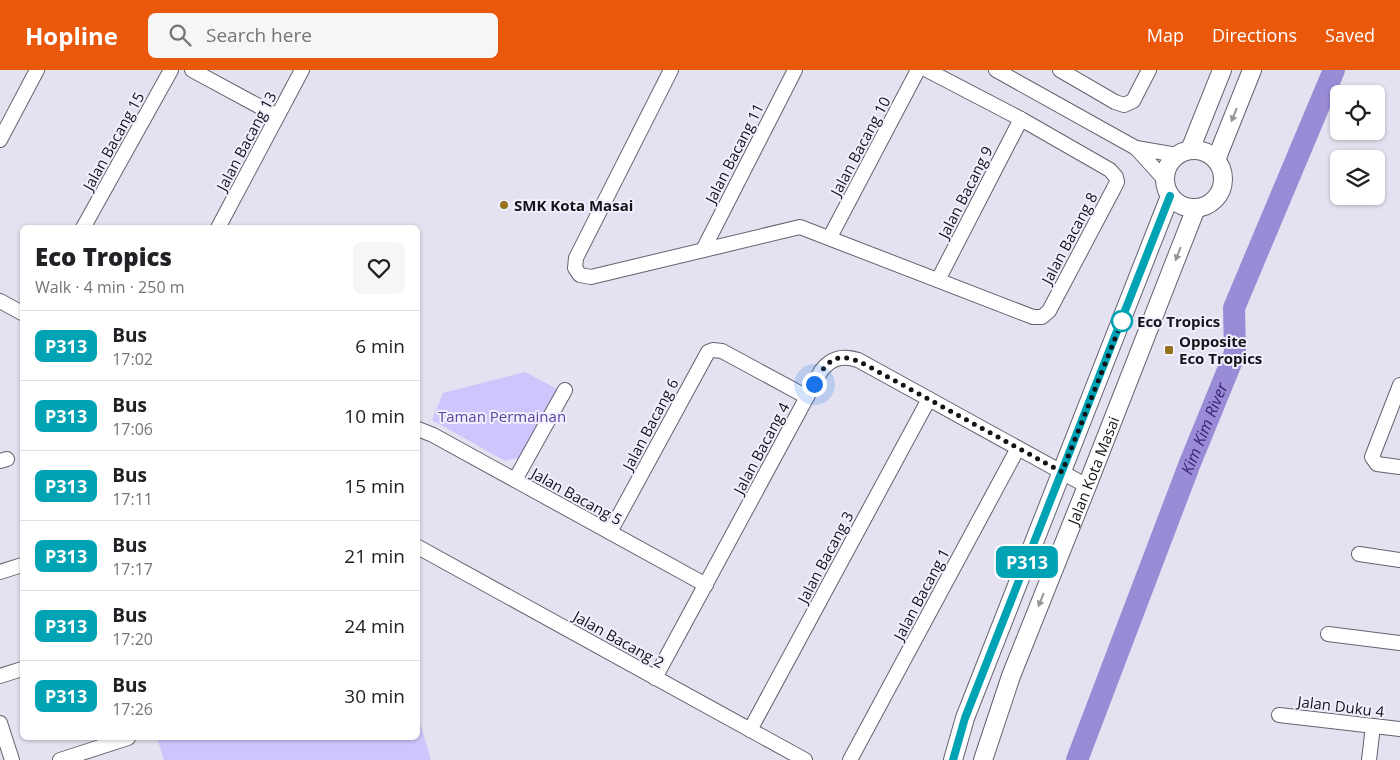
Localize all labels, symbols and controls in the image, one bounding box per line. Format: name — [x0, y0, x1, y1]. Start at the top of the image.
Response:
search box — [148, 13, 498, 58]
text: Hopline — [25, 19, 118, 52]
icon: search — [166, 21, 194, 49]
text: Search here — [206, 22, 312, 48]
text: Map — [1147, 23, 1184, 47]
text: Directions — [1212, 23, 1297, 47]
text: Saved — [1325, 23, 1375, 47]
map controls — [1330, 85, 1385, 205]
button: locate — [1330, 85, 1385, 140]
street label: Jalan Bacang 15 — [77, 88, 148, 195]
street label: Jalan Bacang 13 — [211, 88, 281, 196]
street label: Jalan Bacang 10 — [825, 93, 895, 201]
street label: Jalan Bacang 11 — [699, 100, 768, 208]
one-way arrow — [1229, 108, 1237, 122]
street label: Jalan Bacang 9 — [932, 142, 997, 243]
button: layers — [1330, 150, 1385, 205]
street label: Jalan Bacang 8 — [1036, 189, 1102, 289]
place label: SMK Kota Masai — [514, 195, 633, 215]
marker: SMK Kota Masai — [498, 199, 510, 211]
text: Eco Tropics — [35, 240, 172, 273]
button: heart — [353, 242, 405, 294]
one-way arrow — [1174, 247, 1182, 262]
text: Walk · 4 min · 250 m — [35, 276, 185, 298]
marker: Eco Tropics — [1111, 310, 1133, 332]
place label: Eco Tropics — [1137, 311, 1220, 331]
text: Bus — [112, 322, 147, 348]
place label: Opposite Eco Tropics — [1179, 331, 1262, 368]
text: 6 min — [355, 333, 405, 359]
text: P313 — [45, 334, 87, 358]
marker: Opposite Eco Tropics — [1163, 344, 1175, 356]
text: 17:02 — [112, 348, 153, 370]
your location — [802, 372, 827, 397]
street label: Jalan Bacang 6 — [617, 375, 683, 475]
water label: Kim Kim River — [1176, 379, 1233, 478]
text: Bus — [112, 392, 147, 418]
street label: Jalan Bacang 4 — [728, 398, 794, 499]
text: 10 min — [344, 403, 405, 429]
text: P313 — [45, 404, 87, 428]
park label: Taman Permainan — [438, 406, 566, 426]
street label: Jalan Kota Masai — [1062, 413, 1123, 529]
text: 17:06 — [112, 418, 153, 440]
text: Bus — [112, 462, 147, 488]
street label: Jalan Bacang 5 — [526, 462, 626, 529]
text: 15 min — [344, 473, 405, 499]
text: P313 — [45, 474, 87, 498]
text: 17:11 — [112, 488, 153, 510]
street label: Jalan Bacang 3 — [792, 508, 858, 608]
text: Bus — [112, 532, 147, 558]
text: 21 min — [344, 543, 405, 569]
text: P313 — [45, 544, 87, 568]
street label: Jalan Bacang 1 — [888, 545, 954, 645]
line badge: P313 — [992, 546, 1062, 578]
text: P313 — [1006, 550, 1048, 574]
text: 17:17 — [112, 558, 153, 580]
one-way arrow — [1037, 593, 1045, 608]
text: Bus — [112, 602, 147, 628]
street label: Jalan Bacang 2 — [568, 605, 668, 672]
text: 24 min — [344, 613, 405, 639]
text: P313 — [45, 614, 87, 638]
text: 17:20 — [112, 628, 153, 650]
text: Bus — [112, 672, 147, 698]
text: 30 min — [344, 683, 405, 709]
text: P313 — [45, 684, 87, 708]
street label: Jalan Duku 4 — [1295, 691, 1386, 721]
text: 17:26 — [112, 698, 153, 720]

